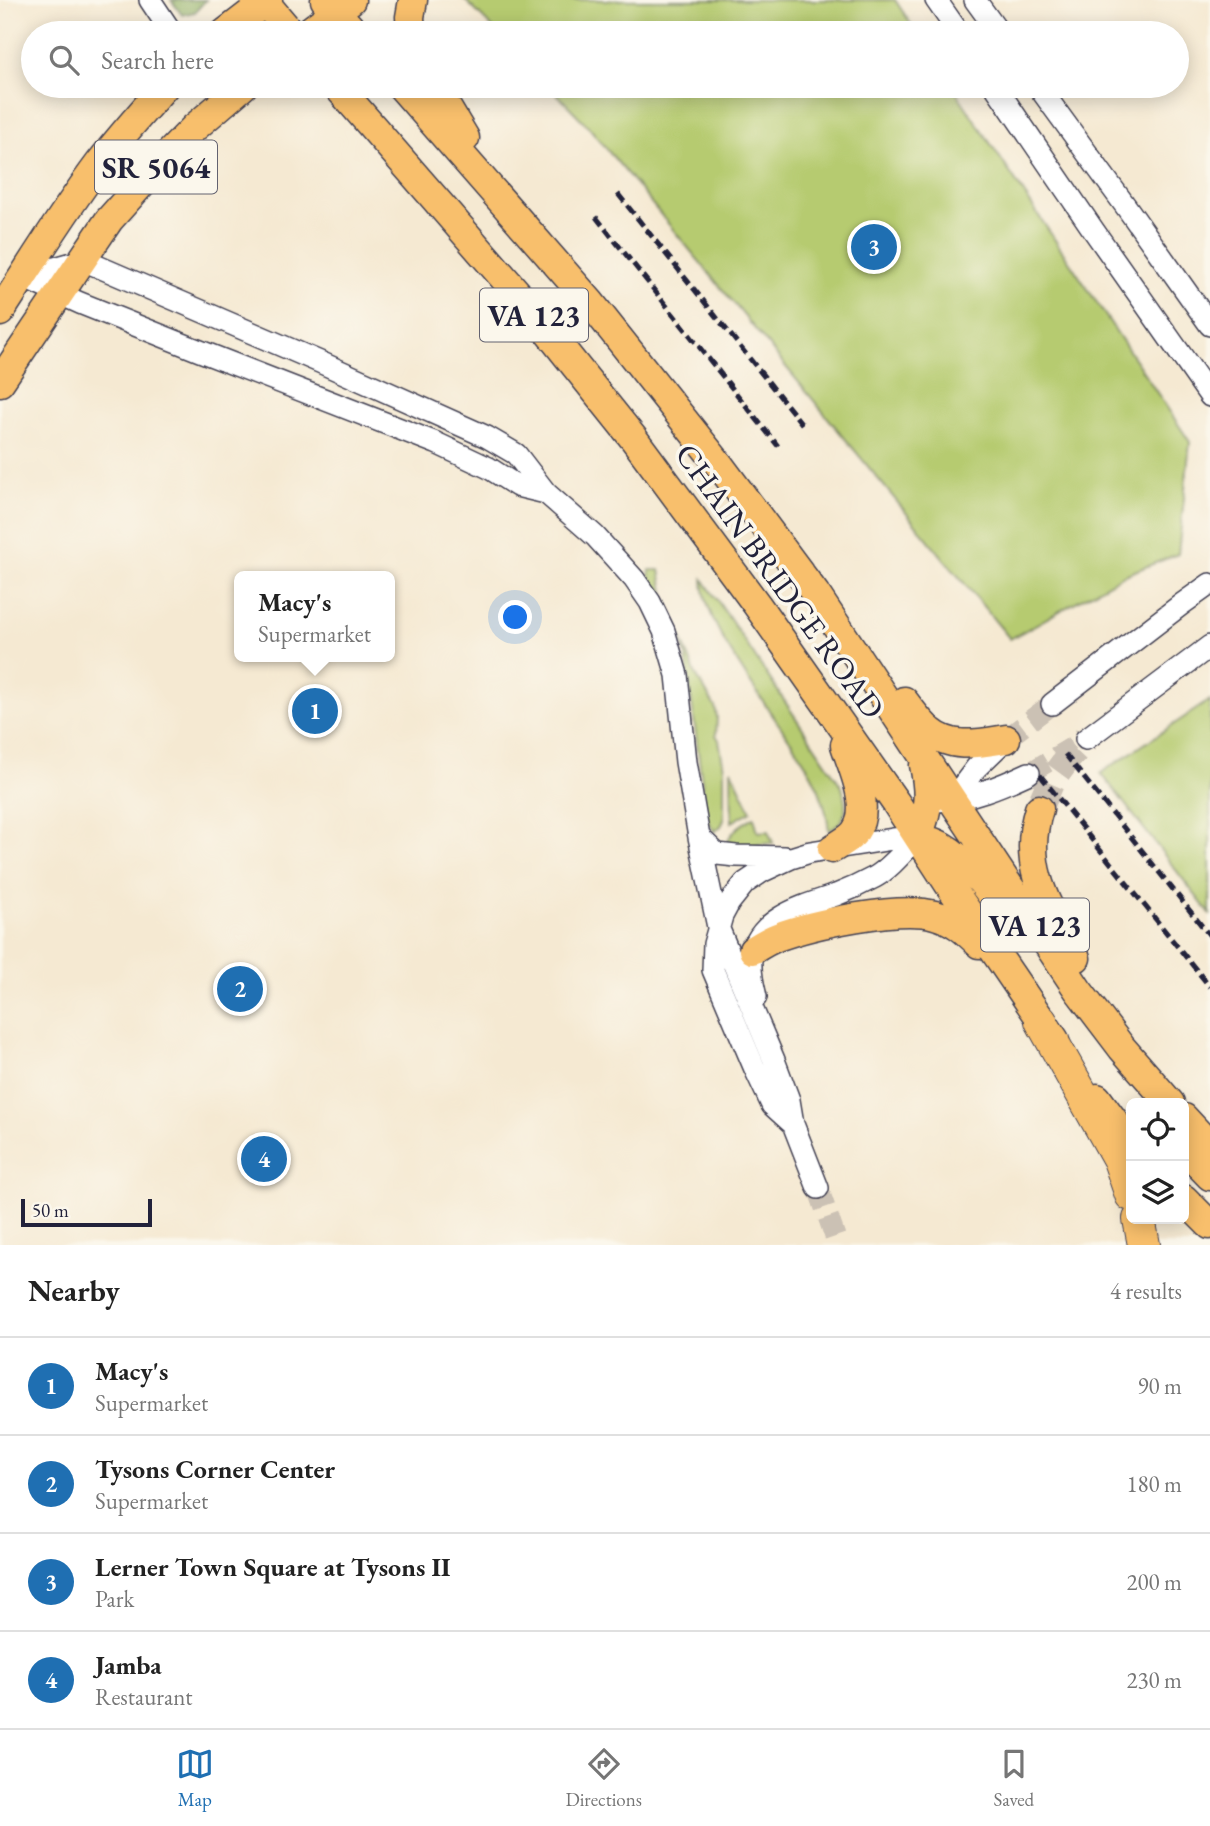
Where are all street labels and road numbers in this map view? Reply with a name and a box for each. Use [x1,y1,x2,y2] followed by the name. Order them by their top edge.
[95,140,217,194] road number: SR 5064
[480,288,588,342] road number: VA 123
[666,435,894,727] street label: CHAIN BRIDGE ROAD
[981,898,1089,951] road number: VA 123

